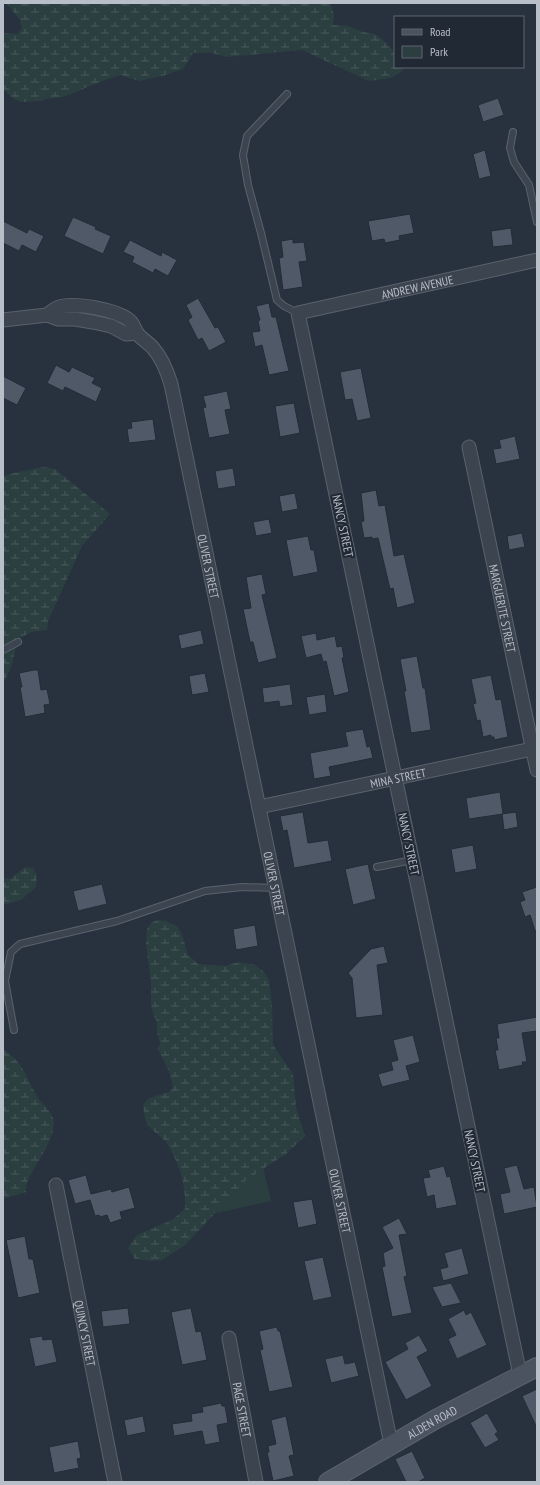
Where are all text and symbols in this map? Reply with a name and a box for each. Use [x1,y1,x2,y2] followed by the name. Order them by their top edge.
[394,16,524,68] legend
[430,24,450,39] text: Road
[430,44,448,59] text: Park
[380,271,455,302] street label: ANDREW AVENUE
[329,493,357,559] street label: NANCY STREET
[195,533,223,600] street label: OLIVER STREET
[486,563,520,655] street label: MARGUERITE STREET
[369,764,428,791] street label: MINA STREET
[395,811,423,877] street label: NANCY STREET
[261,850,289,918] street label: OLIVER STREET
[461,1128,489,1194] street label: NANCY STREET
[327,1167,355,1235] street label: OLIVER STREET
[72,1299,99,1368] street label: QUINCY STREET
[230,1381,255,1439] street label: PAGE STREET
[404,1402,459,1442] street label: ALDEN ROAD

